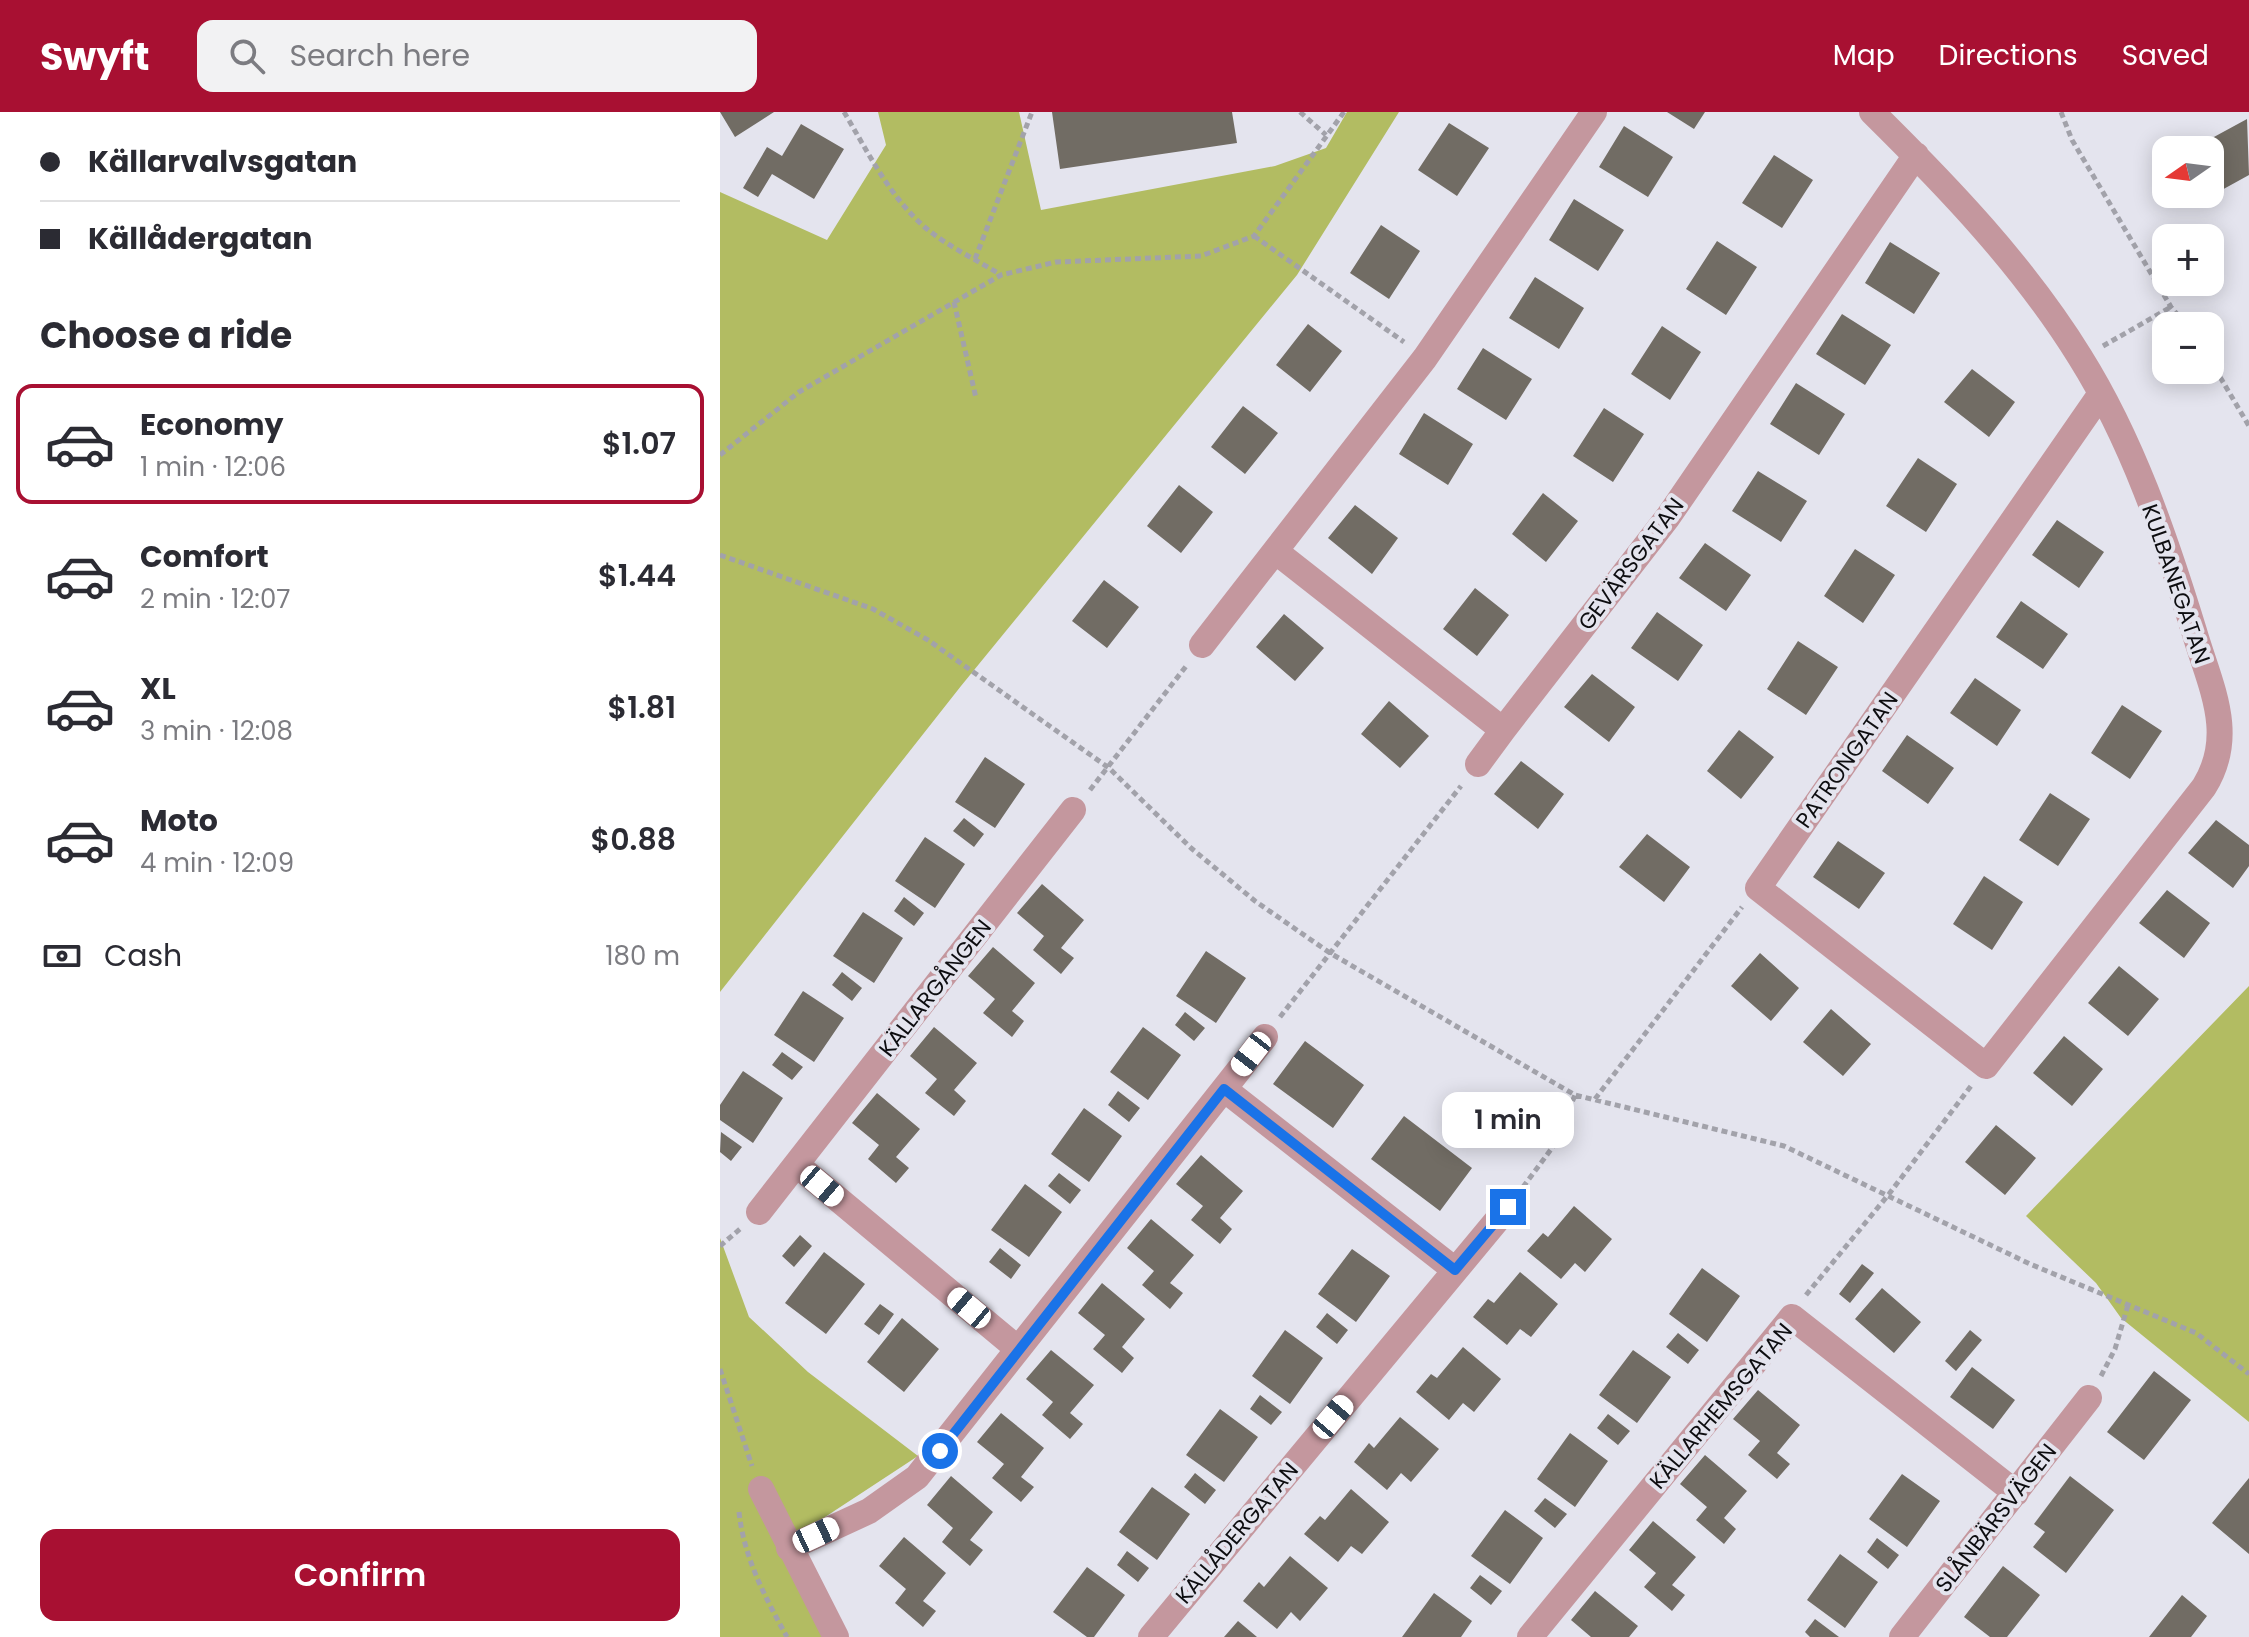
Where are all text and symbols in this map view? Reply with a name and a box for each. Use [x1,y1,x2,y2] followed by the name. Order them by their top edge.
[197,20,757,92] search box
[40,30,149,83] text: Swyft
[225,34,269,78] icon: search
[289,34,470,77] text: Search here
[1833,36,1895,75] text: Map
[1939,36,2078,75] text: Directions
[2122,36,2209,75] text: Saved
[2152,136,2224,208] north arrow
[2152,136,2224,384] map controls
[88,140,357,183] text: Källarvalvsgatan
[88,217,313,260] text: Källådergatan
[2152,224,2224,296] button: +
[40,310,292,361] text: Choose a ride
[2152,312,2224,384] button: −
[140,403,284,446] text: Economy
[44,408,116,480] icon: car
[602,422,676,465] text: $1.07
[140,449,286,485] text: 1 min · 12:06
[1571,491,1691,637] street label: GEVÄRSGATAN
[2134,500,2218,668] street label: KULBANEGATAN
[140,535,269,578] text: Comfort
[44,540,116,612] icon: car
[598,554,676,597] text: $1.44
[140,581,290,617] text: 2 min · 12:07
[140,667,176,710] text: XL
[44,672,116,744] icon: car
[608,686,676,729] text: $1.81
[1788,686,1906,834] street label: PATRONGATAN
[140,713,293,749] text: 3 min · 12:08
[140,799,218,842] text: Moto
[44,804,116,876] icon: car
[591,818,676,861] text: $0.88
[140,845,294,881] text: 4 min · 12:09
[872,913,998,1063] street label: KÄLLARGÅNGEN
[40,934,84,978] icon: cash
[104,934,182,977] text: Cash
[605,938,680,974] text: 180 m
[1227,1028,1275,1080] car
[1442,1091,1574,1147] callout: 1 min
[1474,1102,1542,1138] text: 1 min
[796,1161,848,1211] car
[1490,1189,1526,1225] route end
[943,1283,995,1333] car
[1642,1316,1800,1496] street label: KÄLLARHEMSGATAN
[1308,1391,1358,1443] car
[922,1433,958,1469] route start
[1928,1437,2064,1599] street label: SLÅNBÄRSVÄGEN
[1168,1456,1306,1610] street label: KÄLLÅDERGATAN
[789,1514,843,1556] car
[40,1529,680,1621] button: Confirm

